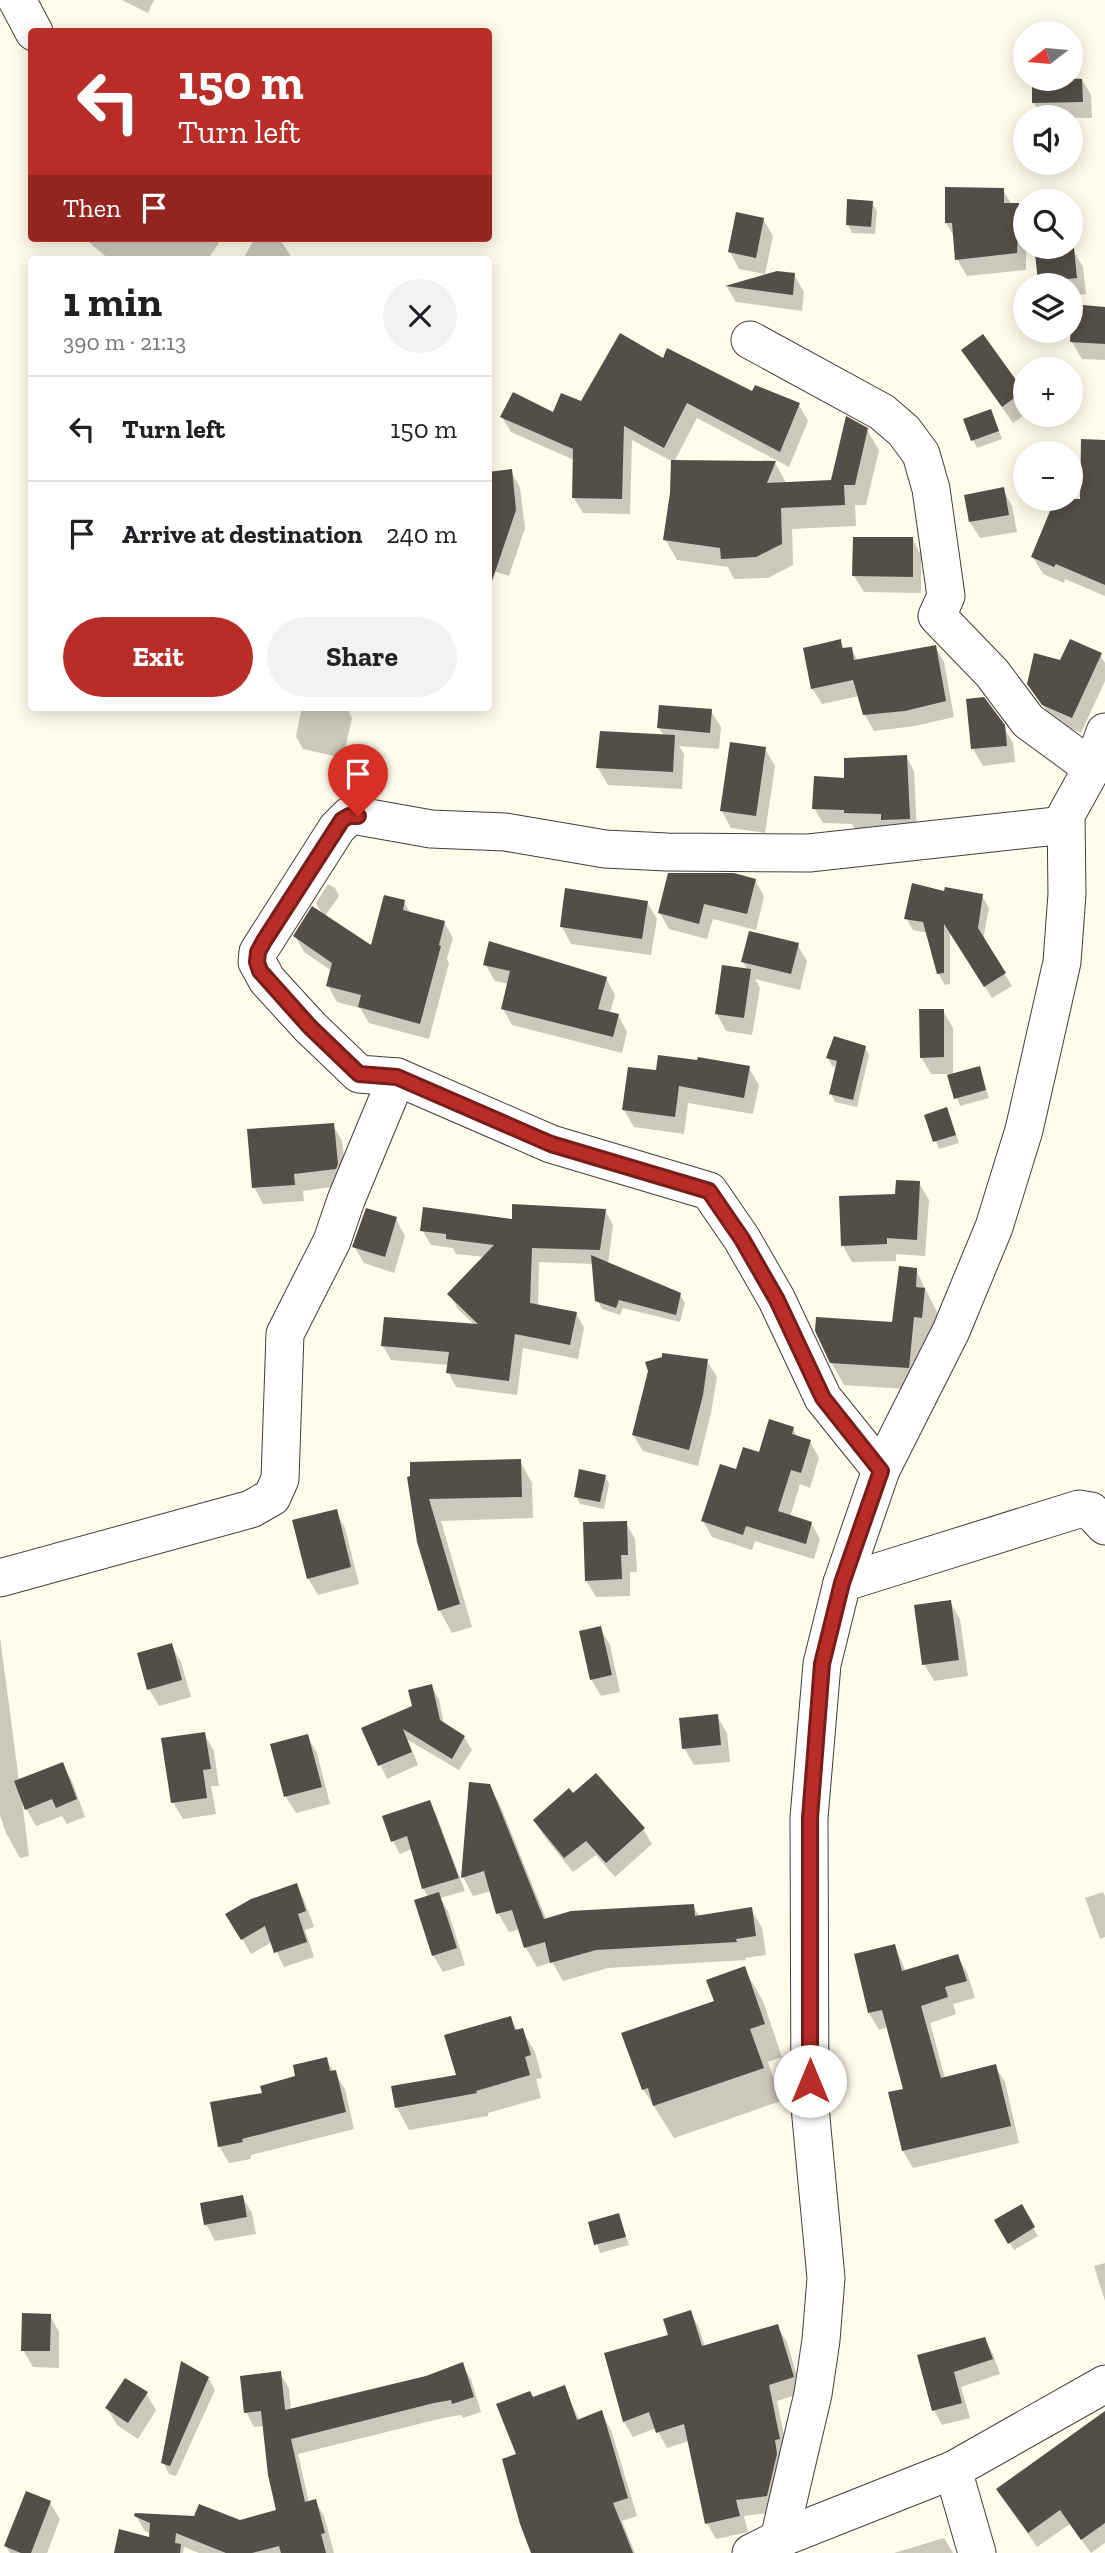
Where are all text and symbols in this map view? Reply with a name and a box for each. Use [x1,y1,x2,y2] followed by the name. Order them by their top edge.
[1013,21,1083,91] north arrow
[1013,21,1083,511] map controls
[178,53,304,112] text: 150 m
[63,56,154,147] icon: left
[1013,105,1083,175] button: sound
[178,113,300,151] text: Turn left
[135,189,173,227] icon: arrive
[1013,189,1083,259] button: search
[63,192,121,224] text: Then
[1013,273,1083,343] button: layers
[63,276,162,327] text: 1 min
[383,279,457,353] button: close
[63,328,186,356] text: 390 m · 21:13
[1013,357,1083,427] button: +
[63,410,101,448] icon: left
[122,413,225,445] text: Turn left
[390,413,457,445] text: 150 m
[1013,441,1083,511] button: −
[63,515,101,553] icon: arrive
[122,518,362,550] text: Arrive at destination
[386,518,457,550] text: 240 m
[63,617,253,697] button: Exit
[267,617,457,697] button: Share
[328,744,388,816] pin
[339,755,377,793] icon: arrive
[773,2044,847,2118] position arrow

